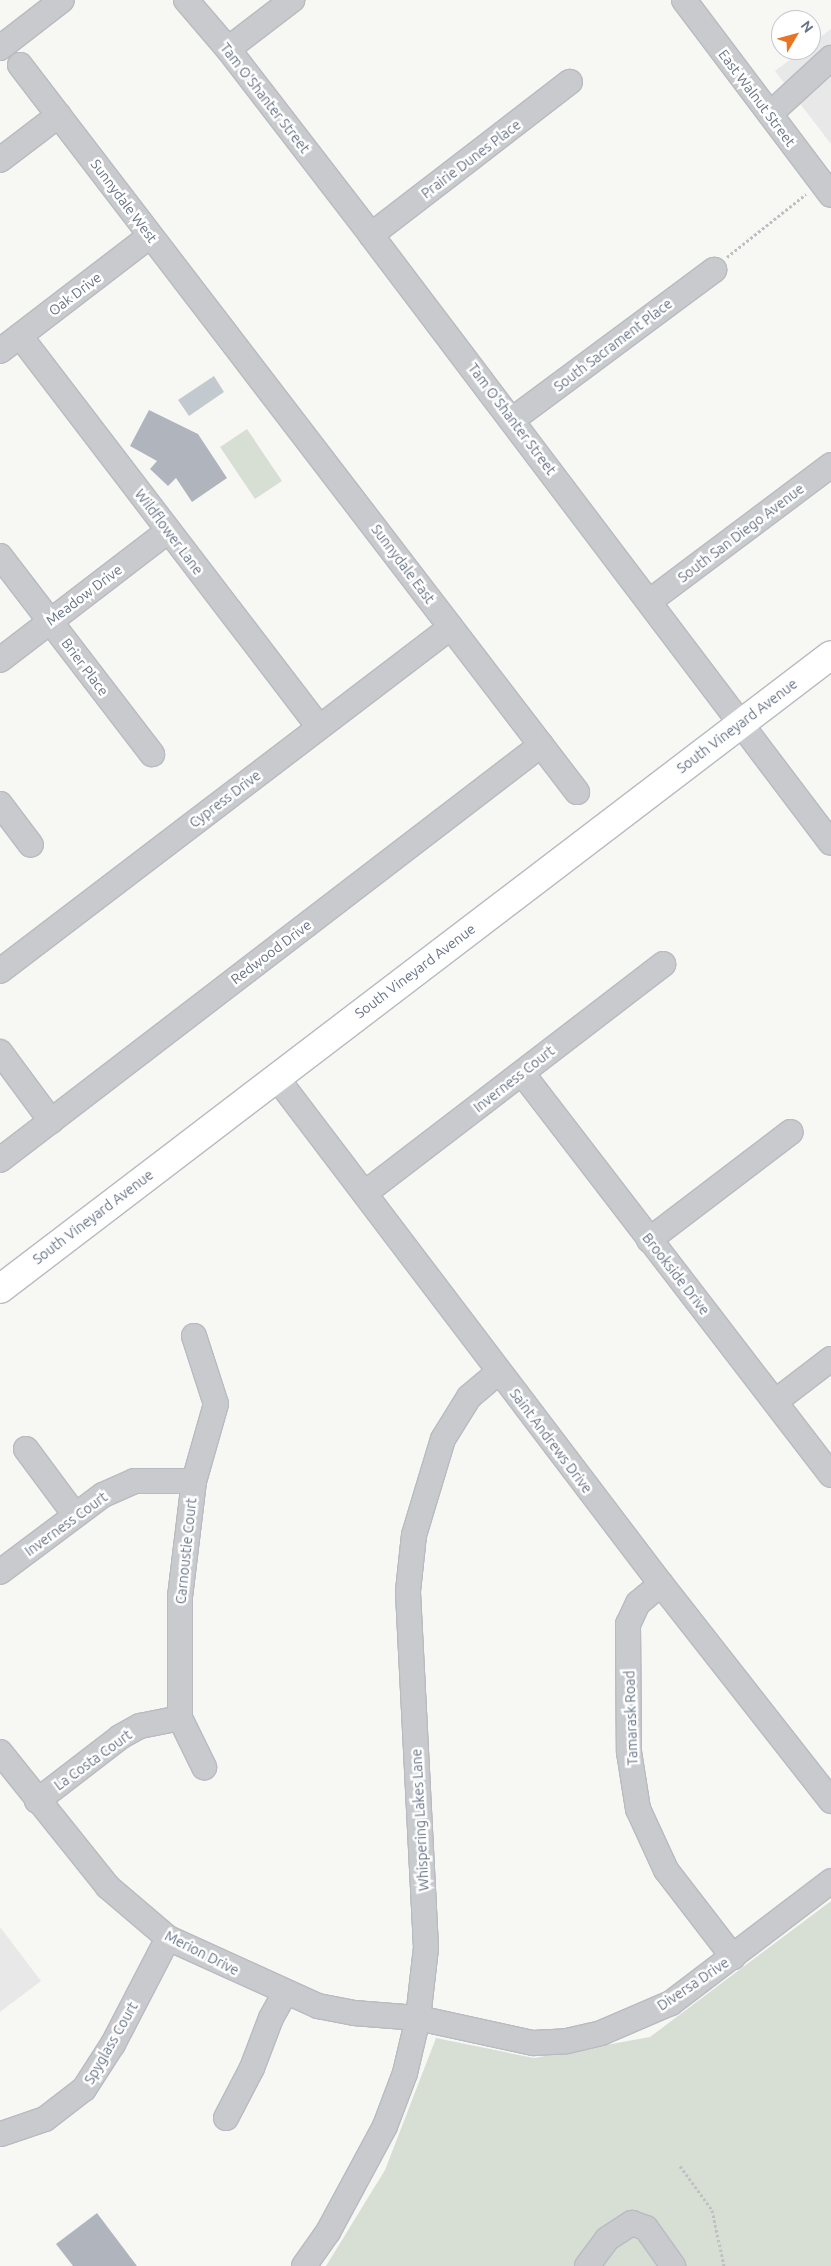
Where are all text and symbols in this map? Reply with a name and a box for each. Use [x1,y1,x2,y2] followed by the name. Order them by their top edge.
[771,10,821,60] north arrow
[798,18,817,36] text: N
[217,40,313,156] street label: Tam O'Shanter Street
[715,46,799,150] street label: East Walnut Street
[418,116,524,202] street label: Prairie Dunes Place
[87,156,161,246] street label: Sunnydale West
[45,269,105,319] street label: Oak Drive
[551,295,675,395] street label: South Sacrament Place
[465,360,559,478] street label: Tam O'Shanter Street
[675,480,807,586] street label: South San Diego Avenue
[131,486,207,578] street label: Wildflower Lane
[368,521,438,607] street label: Sunnydale East
[43,561,125,629] street label: Meadow Drive
[58,635,112,699] street label: Brier Place
[673,675,801,777] street label: South Vineyard Avenue
[186,767,264,831] street label: Cypress Drive
[227,916,315,988] street label: Redwood Drive
[351,920,479,1022] street label: South Vineyard Avenue
[470,1042,558,1116] street label: Inverness Court
[29,1166,157,1268] street label: South Vineyard Avenue
[639,1230,713,1318] street label: Brookside Drive
[506,1386,596,1496] street label: Saint Andrews Drive
[21,1488,111,1560] street label: Inverness Court
[172,1497,200,1605] street label: Carnoustie Court
[621,1670,641,1766] street label: Tamarask Road
[51,1726,135,1794] street label: La Costa Court
[408,1748,432,1892] street label: Whispering Lakes Lane
[162,1927,242,1979] street label: Merion Drive
[654,1954,732,2014] street label: Diversa Drive
[81,1999,141,2087] street label: Spyglass Court

